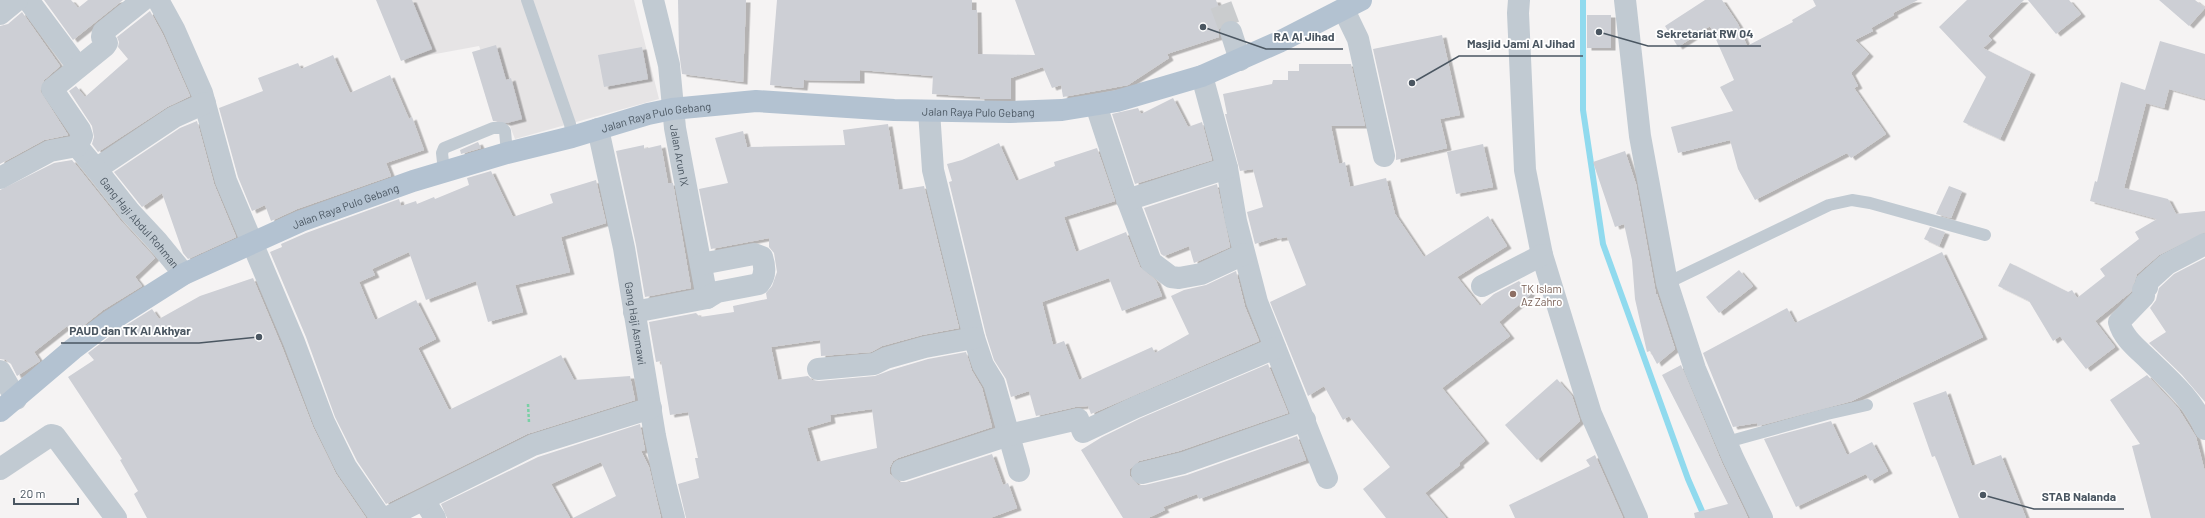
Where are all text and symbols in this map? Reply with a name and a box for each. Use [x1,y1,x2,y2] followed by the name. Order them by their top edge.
[1648,22,1761,46] callout: Sekretariat RW 04
[1266,25,1343,49] callout: RA Al Jihad
[1657,26,1753,40] text: Sekretariat RW 04
[1273,29,1335,43] text: RA Al Jihad
[1459,32,1583,56] callout: Masjid Jami Al Jihad
[1467,36,1575,50] text: Masjid Jami Al Jihad
[599,99,712,134] street label: Jalan Raya Pulo Gebang
[922,104,1035,119] street label: Jalan Raya Pulo Gebang
[668,124,692,188] street label: Jalan Arun IX
[98,174,183,270] street label: Gang Haji Abdul Rohman
[290,180,400,231] street label: Jalan Raya Pulo Gebang
[623,281,650,366] street label: Gang Haji Asmawi
[1521,282,1562,308] place label: TK Islam Az Zahro
[1508,289,1518,299] marker: TK Islam Az Zahro
[61,319,199,343] callout: PAUD dan TK Al Akhyar
[69,323,191,337] text: PAUD dan TK Al Akhyar
[14,480,78,506] scale bar
[2034,485,2124,509] callout: STAB Nalanda
[20,486,46,500] text: 20 m
[2042,489,2116,503] text: STAB Nalanda

